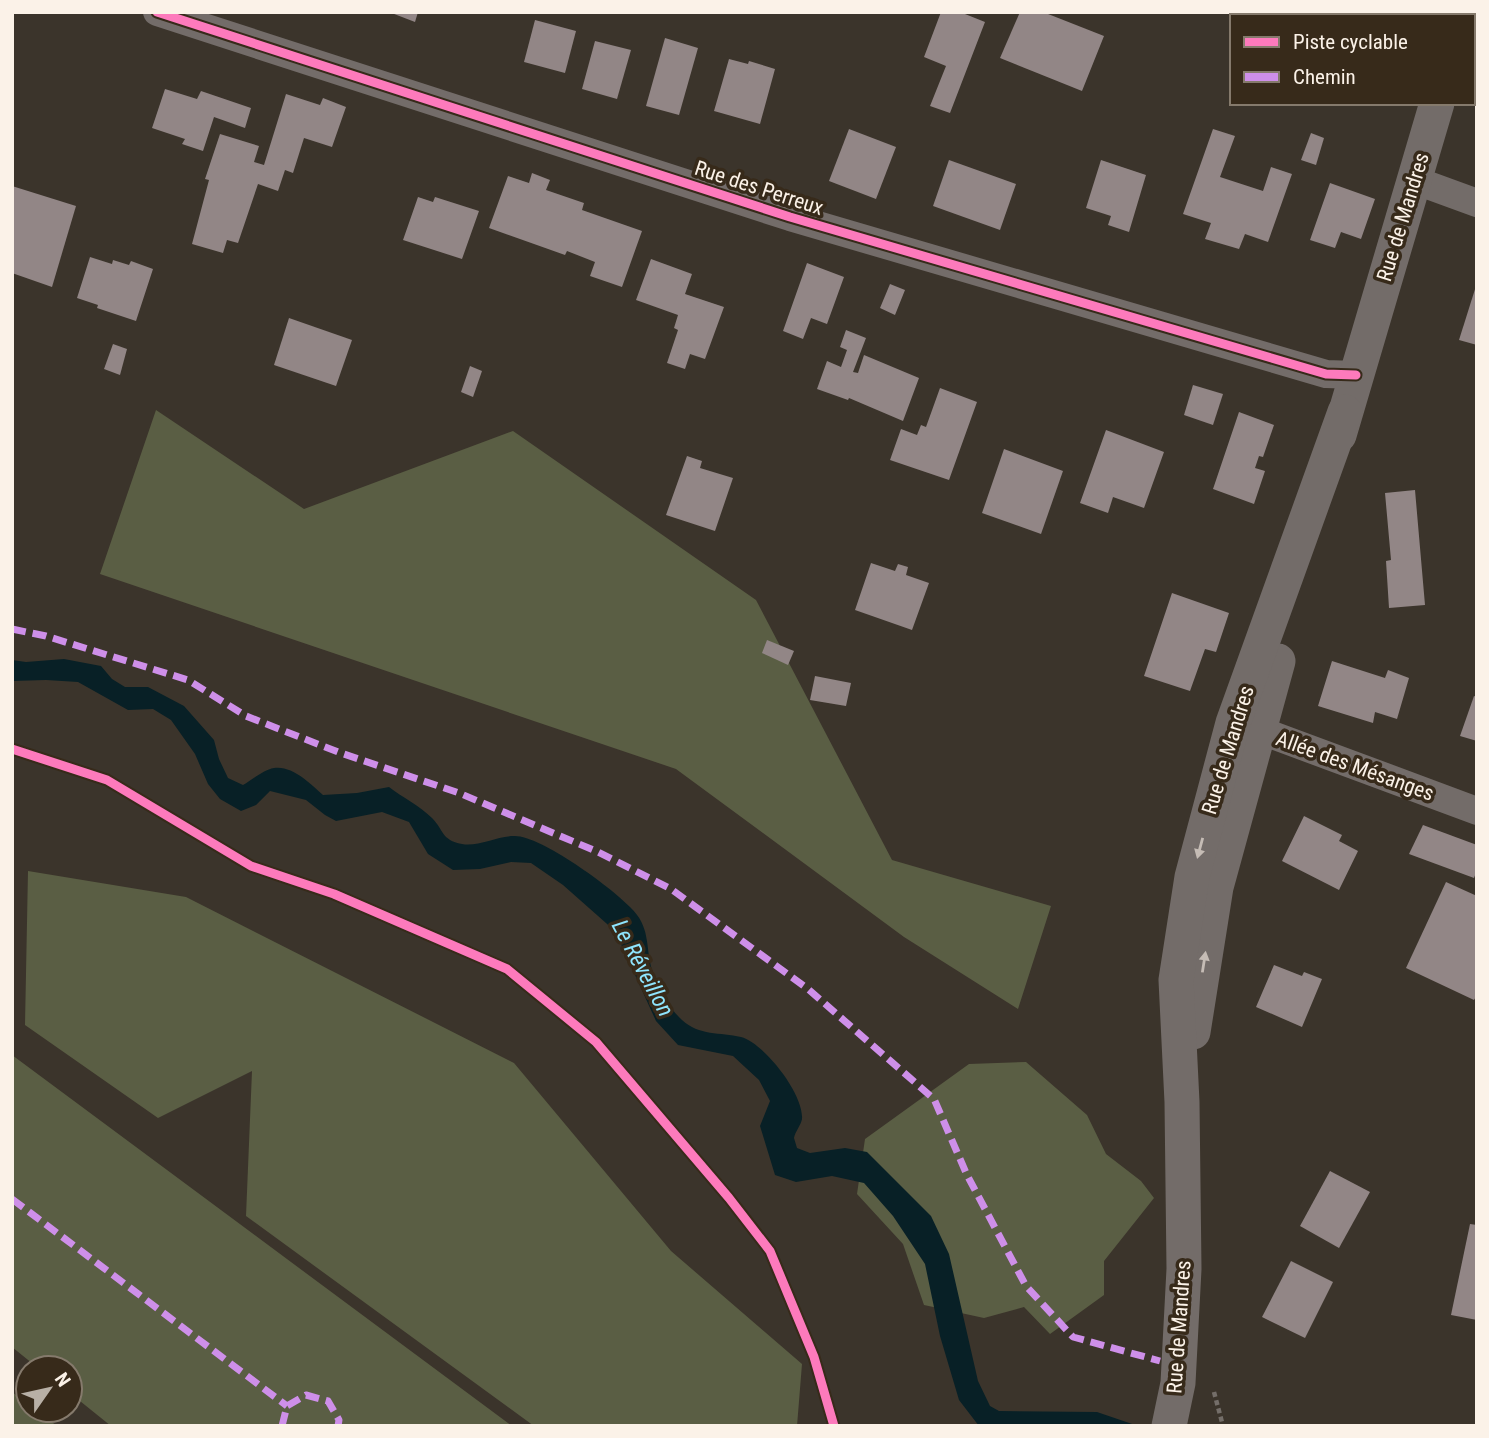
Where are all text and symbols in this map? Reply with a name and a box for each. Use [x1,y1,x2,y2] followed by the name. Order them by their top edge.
[1230,14,1475,105] legend
[1293,30,1408,54] text: Piste cyclable
[1293,65,1356,89] text: Chemin
[1372,150,1434,284] street label: Rue de Mandres
[692,156,826,220] street label: Rue des Perreux
[1197,683,1259,817] street label: Rue de Mandres
[1273,726,1437,806] street label: Allée des Mésanges
[1194,838,1204,859] one-way arrow
[606,915,679,1021] water label: Le Réveillon
[1199,950,1210,972] one-way arrow
[1162,1260,1196,1394] street label: Rue de Mandres
[14,1354,84,1424] north arrow
[50,1369,75,1391] text: N

